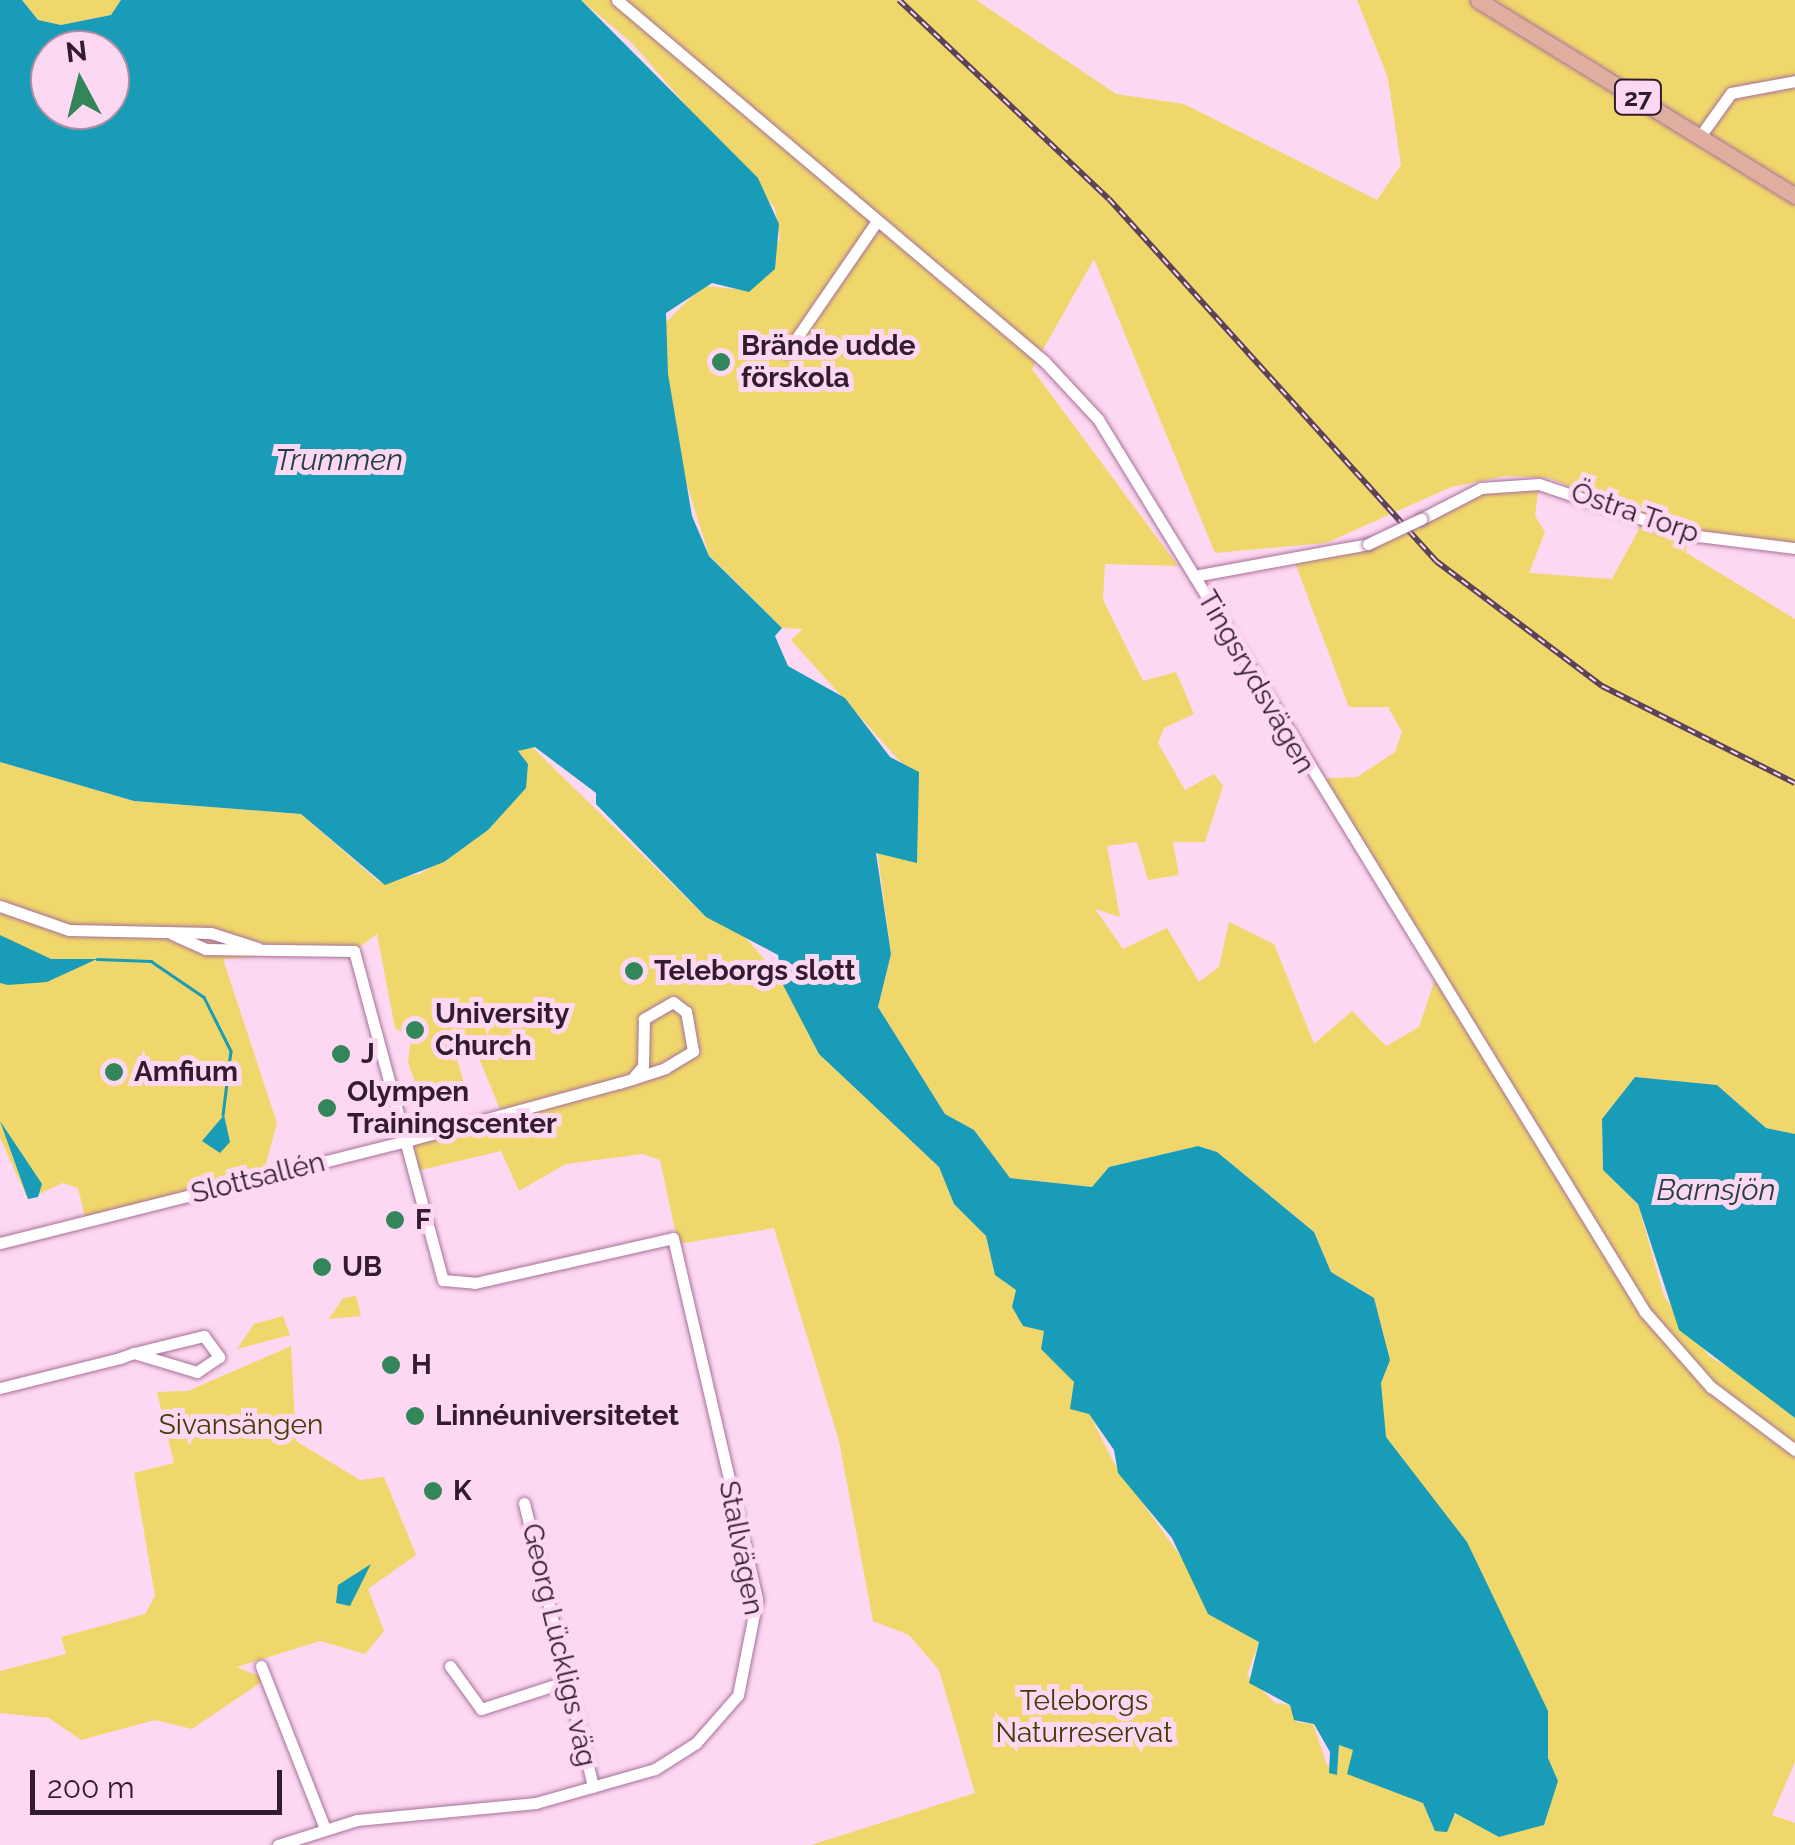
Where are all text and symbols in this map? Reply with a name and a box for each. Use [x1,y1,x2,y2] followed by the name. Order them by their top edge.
[30,30,130,130] north arrow
[64,34,89,69] text: N
[1613,77,1663,117] road number: 27
[741,329,916,395] place label: Brände udde förskola
[710,351,732,373] marker: Brände udde förskola
[275,442,403,478] water label: Trummen
[1566,475,1704,551] street label: Östra Torp
[1190,585,1322,779] street label: Tingsrydsvägen
[654,954,856,988] place label: Teleborgs slott
[623,960,645,982] marker: Teleborgs slott
[435,997,569,1063] place label: University Church
[404,1019,426,1041] marker: University Church
[361,1037,375,1071] place label: J
[330,1043,352,1065] marker: J
[134,1055,238,1089] place label: Amfium
[103,1061,125,1083] marker: Amfium
[347,1075,557,1141] place label: Olympen Trainingscenter
[316,1097,338,1119] marker: Olympen Trainingscenter
[188,1145,328,1211] street label: Slottsallén
[1657,1172,1775,1208] water label: Barnsjön
[415,1203,431,1237] place label: F
[384,1209,406,1231] marker: F
[342,1250,382,1284] place label: UB
[311,1256,333,1278] marker: UB
[411,1348,432,1382] place label: H
[380,1354,402,1376] marker: H
[435,1399,679,1433] place label: Linnéuniversitetet
[404,1405,426,1427] marker: Linnéuniversitetet
[159,1408,323,1442] park label: Sivansängen
[453,1474,472,1508] place label: K
[712,1478,770,1618] street label: Stallvägen
[422,1480,444,1502] marker: K
[515,1520,603,1770] street label: Georg Lückligs väg
[995,1684,1173,1750] park label: Teleborgs Naturreservat
[35,1750,288,1812] scale bar
[47,1770,135,1805] text: 200 m

